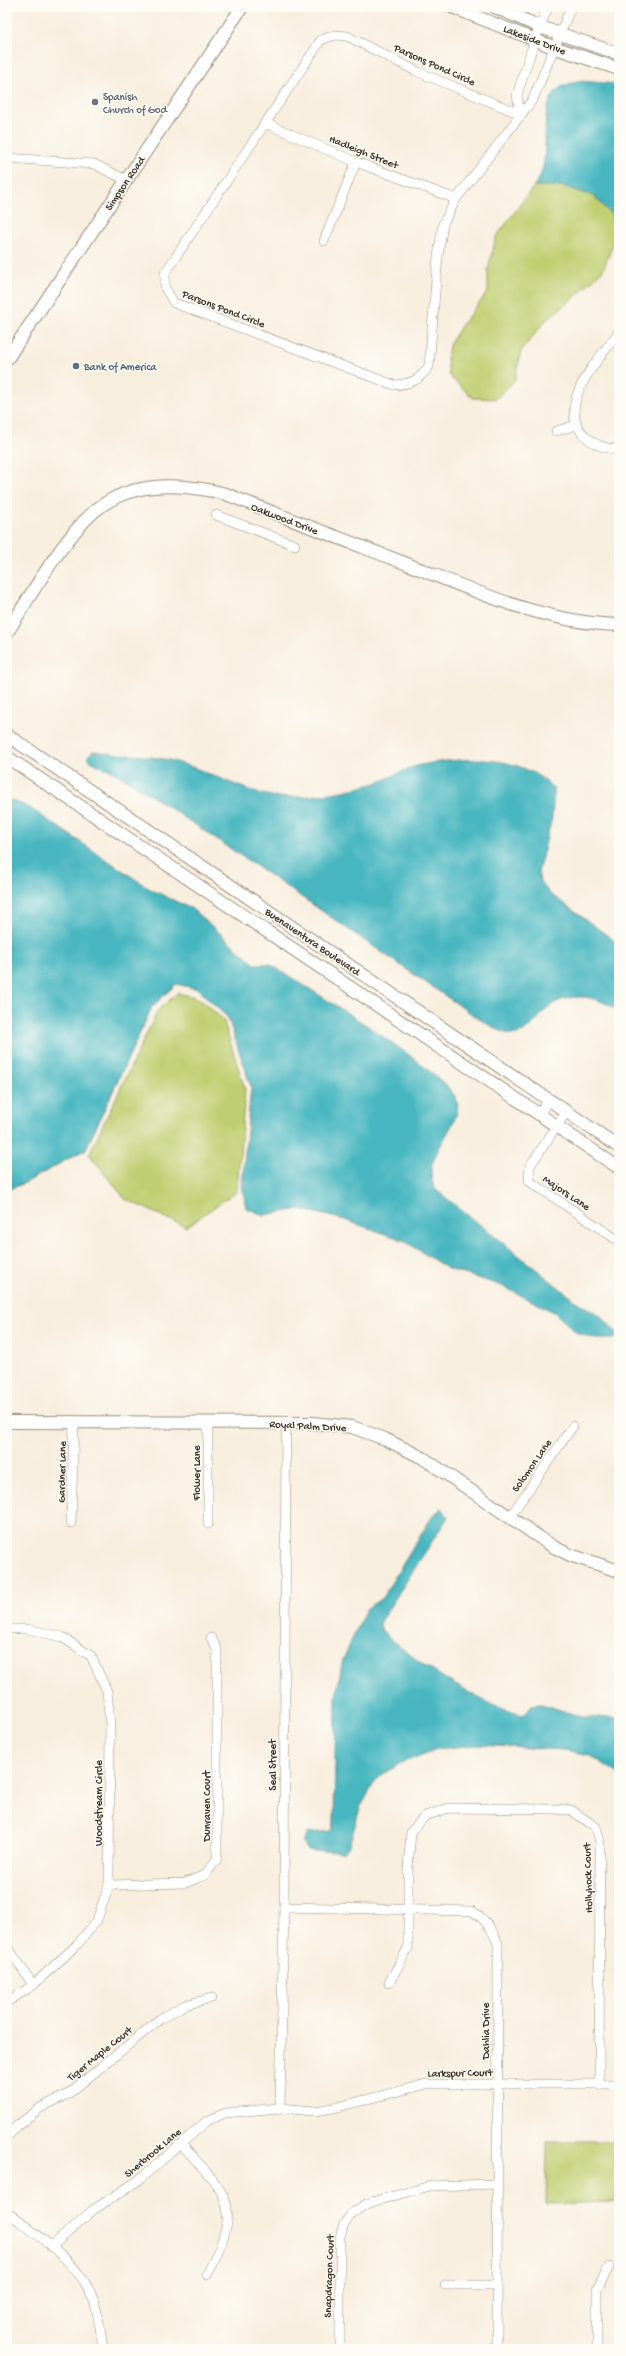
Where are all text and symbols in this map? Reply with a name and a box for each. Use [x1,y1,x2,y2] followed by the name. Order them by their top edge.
[501,23,567,58] street label: Lakeside Drive
[391,42,477,89] street label: Parsons Pond Circle
[103,92,169,117] place label: Spanish Church of God
[90,97,100,107] marker: Spanish Church of God
[327,134,401,173] street label: Hadleigh Street
[103,154,149,213] street label: Simpson Road
[179,288,267,331] street label: Parsons Pond Circle
[71,361,81,371] marker: Bank of America
[83,361,157,374] place label: Bank of America
[249,502,320,538] street label: Oakwood Drive
[261,906,363,980] street label: Buenaventura Boulevard
[540,1174,592,1214] street label: Majors Lane
[269,1419,347,1435] street label: Royal Palm Drive
[510,1437,555,1495] street label: Solomon Lane
[56,1441,70,1503] street label: Gardner Lane
[192,1445,204,1502] street label: Flower Lane
[268,1738,280,1791] street label: Seal Street
[94,1760,106,1846] street label: Woodstream Circle
[202,1769,214,1843] street label: Dunraven Court
[582,1841,596,1913] street label: Hollyhock Court
[481,2002,493,2060] street label: Dahlia Drive
[65,2024,136,2085] street label: Tiger Maple Court
[427,2067,494,2081] street label: Larkspur Court
[123,2126,184,2181] street label: Sherbrook Lane
[323,2233,338,2318] street label: Snapdragon Court

